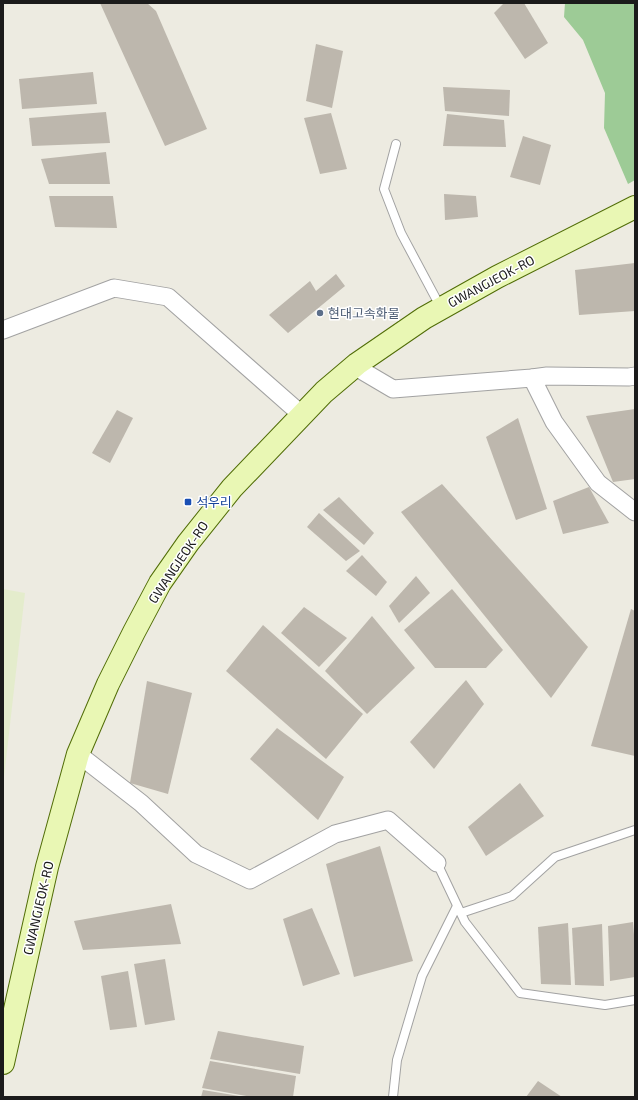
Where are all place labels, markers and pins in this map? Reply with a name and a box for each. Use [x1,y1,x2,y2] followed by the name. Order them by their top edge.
[328,305,400,321] place label: 현대고속화물
[315,308,325,318] marker: 현대고속화물
[196,494,232,510] place label: 석우리
[183,497,193,507] marker: 석우리

